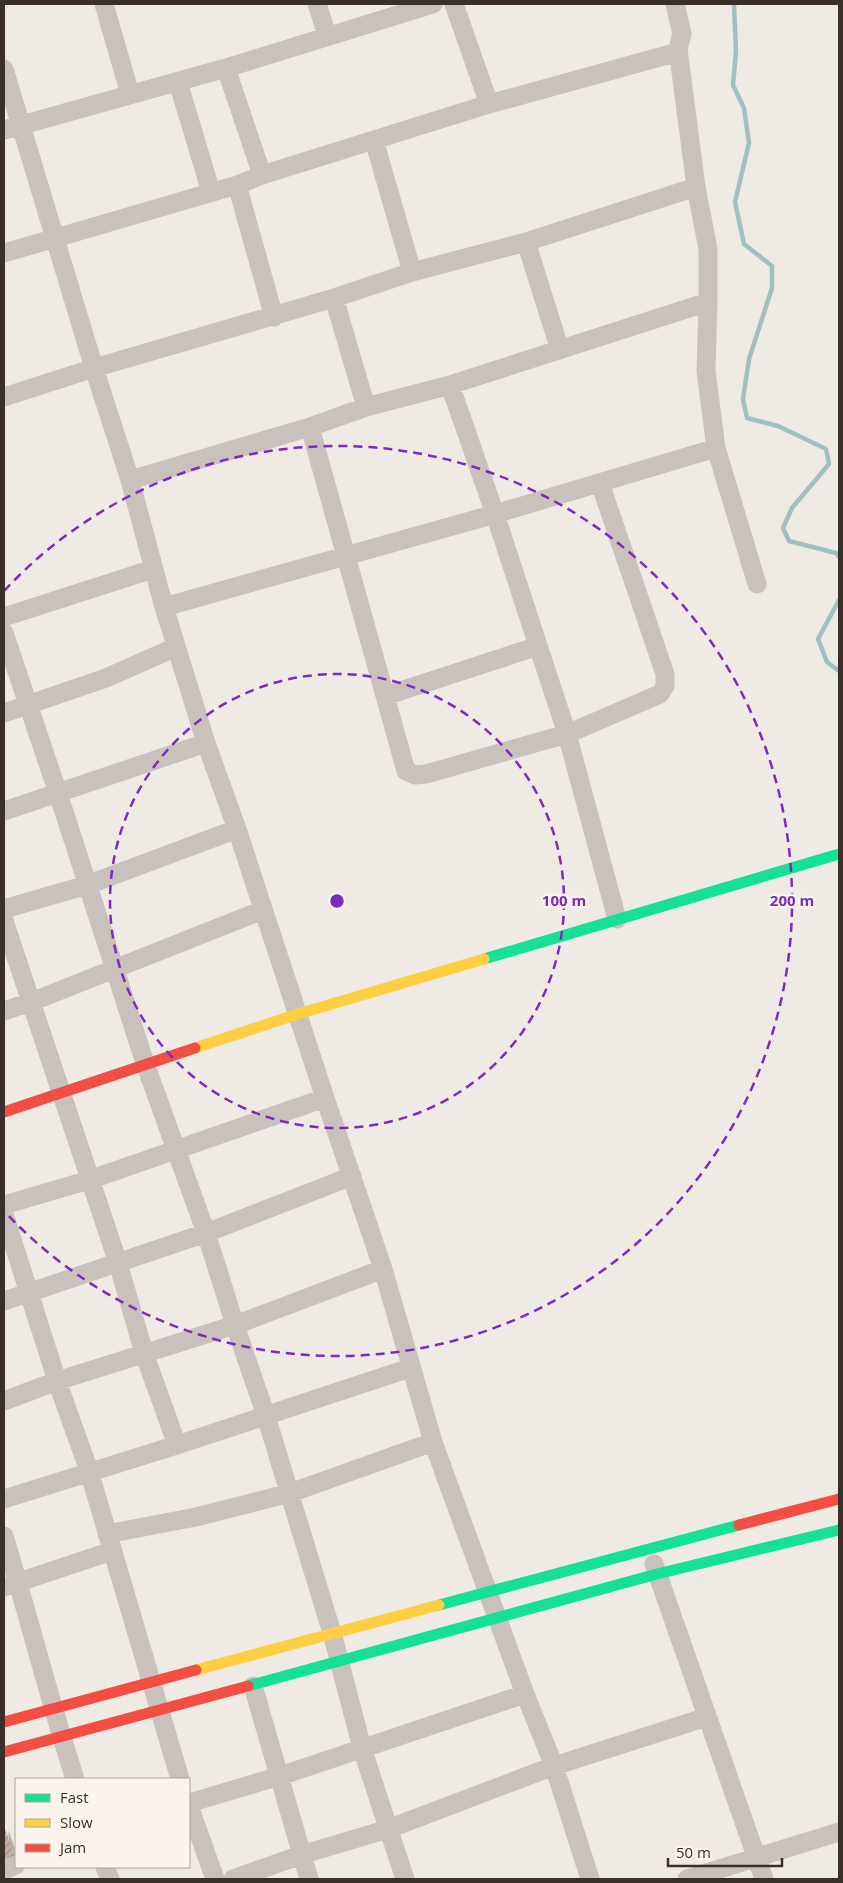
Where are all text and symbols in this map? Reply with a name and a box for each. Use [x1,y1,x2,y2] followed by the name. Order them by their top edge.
[542,890,586,910] text: 100 m
[770,890,814,910] text: 200 m
[328,892,346,910] centre of rings
[15,1778,190,1868] legend
[60,1787,89,1807] text: Fast
[60,1812,93,1832] text: Slow
[668,1836,782,1868] scale bar
[58,1837,86,1857] text: Jam
[676,1842,711,1862] text: 50 m

